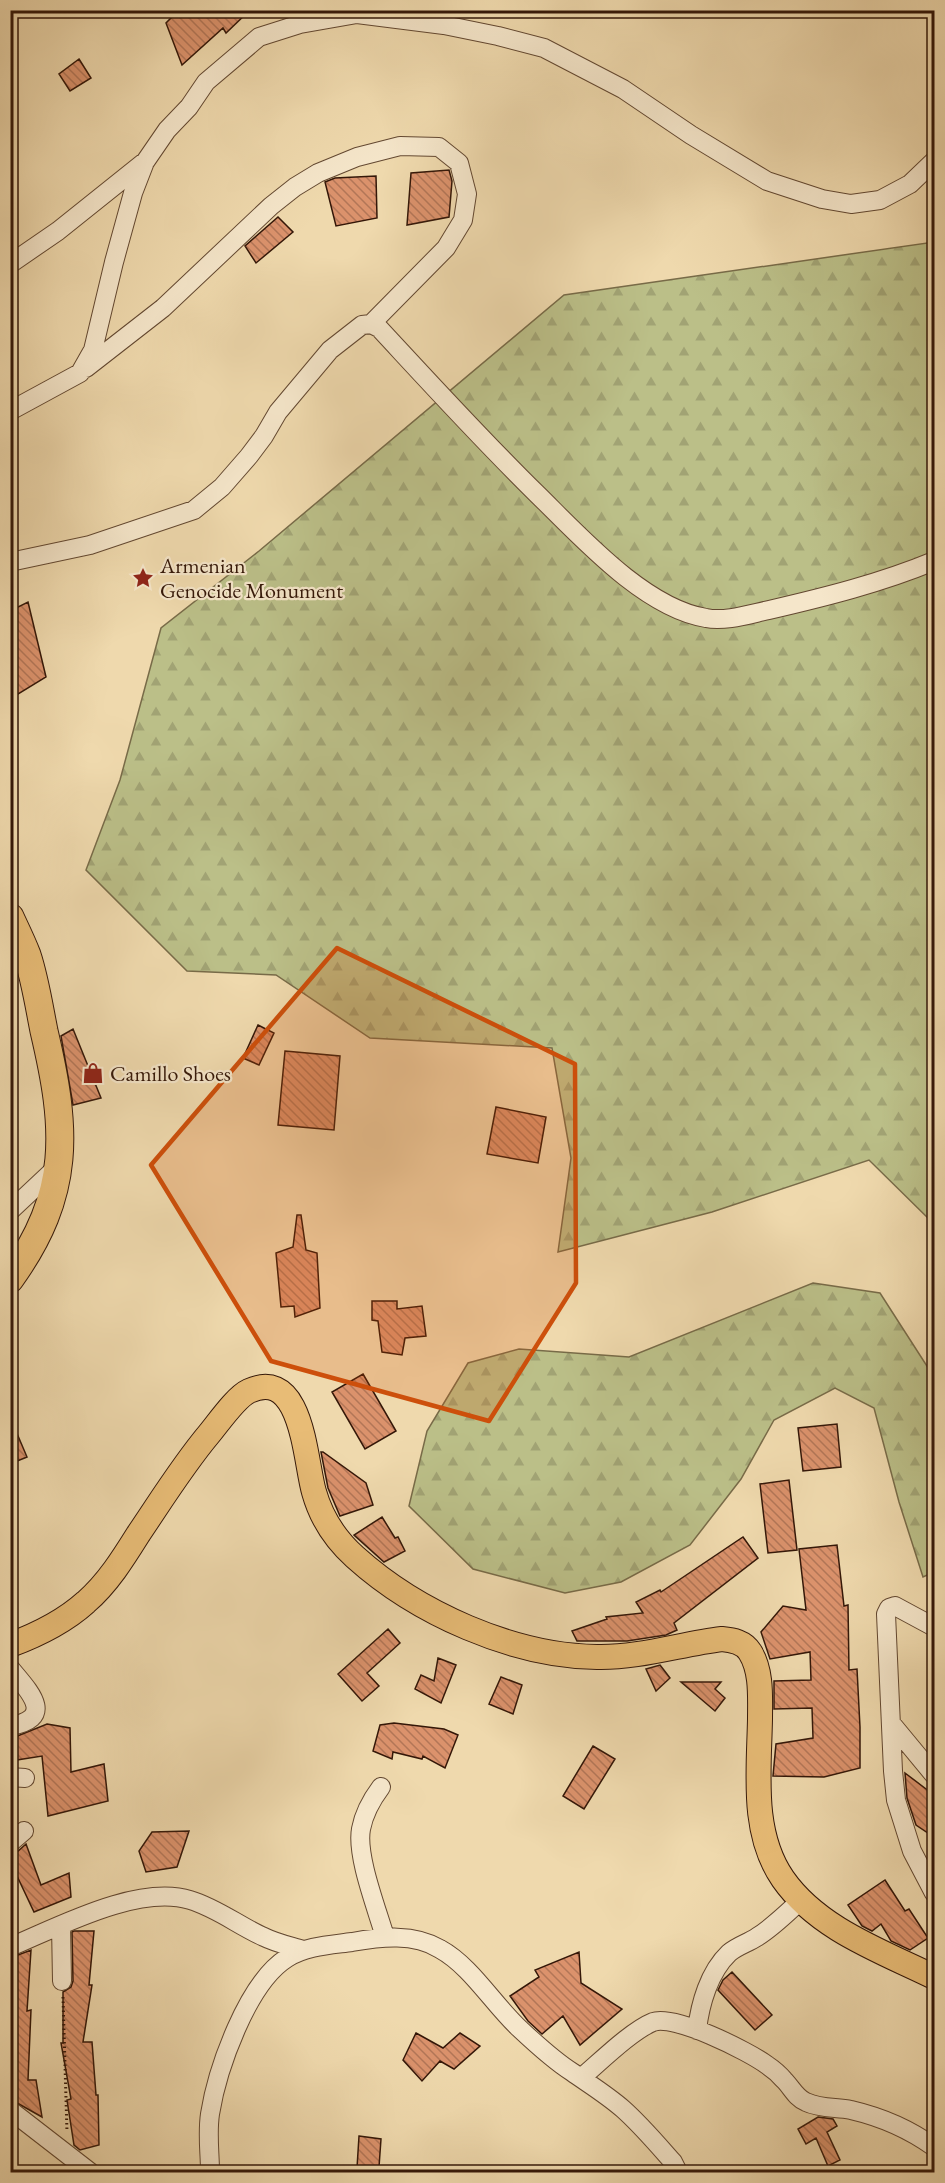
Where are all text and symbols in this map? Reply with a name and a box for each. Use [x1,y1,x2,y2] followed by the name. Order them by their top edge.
[159,551,343,605] place label: Armenian Genocide Monument
[131,566,155,590] place icon: Armenian Genocide Monument
[110,1059,231,1088] place label: Camillo Shoes
[81,1061,105,1085] shop icon: Camillo Shoes

